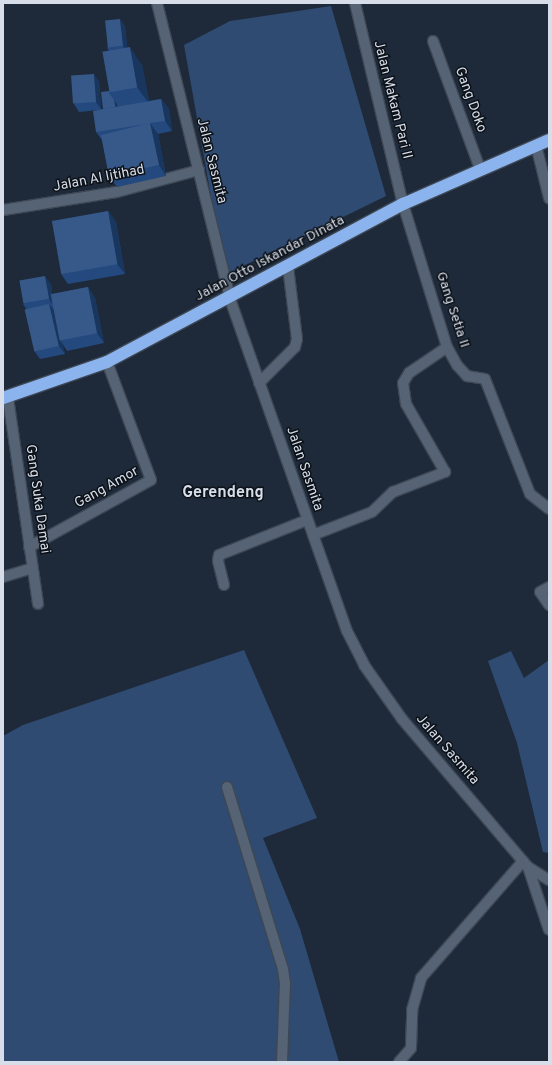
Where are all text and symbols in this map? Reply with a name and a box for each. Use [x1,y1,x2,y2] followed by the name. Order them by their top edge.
[369,39,415,161] street label: Jalan Makam Pari II
[450,65,490,135] street label: Gang Doko
[192,116,230,206] street label: Jalan Sasmita
[52,162,146,196] street label: Jalan Al Ijtihad
[192,212,348,306] street label: Jalan Otto Iskandar Dinata
[432,270,472,350] street label: Gang Setia II
[282,425,326,513] street label: Jalan Sasmita
[21,443,53,555] street label: Gang Suka Damai
[72,463,142,513] street label: Gang Amor
[182,483,264,503] district label: Gerendeng
[412,711,482,789] street label: Jalan Sasmita

